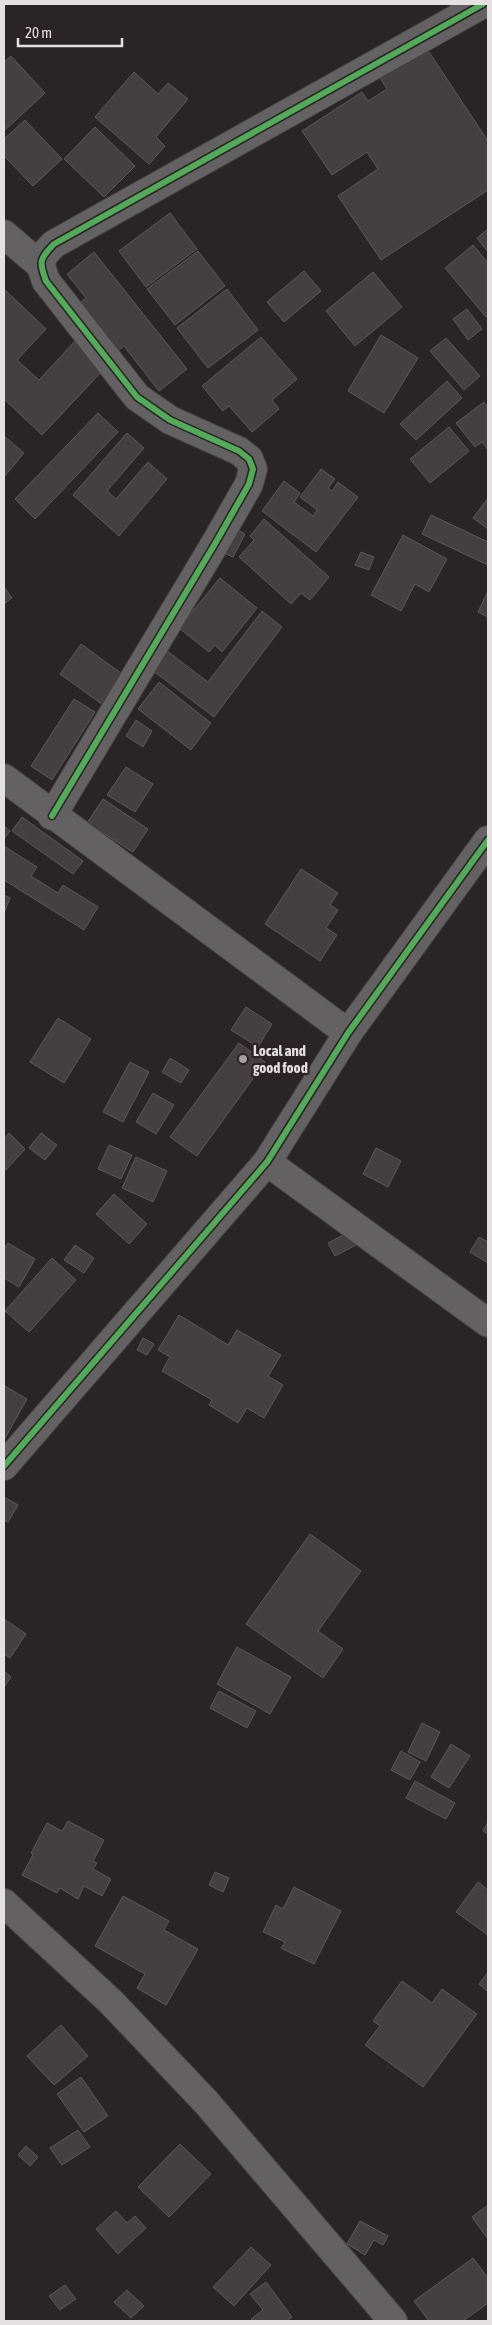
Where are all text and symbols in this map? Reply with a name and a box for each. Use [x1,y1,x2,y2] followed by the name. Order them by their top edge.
[18,15,121,47] scale bar
[25,24,52,41] text: 20 m
[253,1042,308,1076] place label: Local and good food
[237,1053,249,1065] marker: Local and good food

